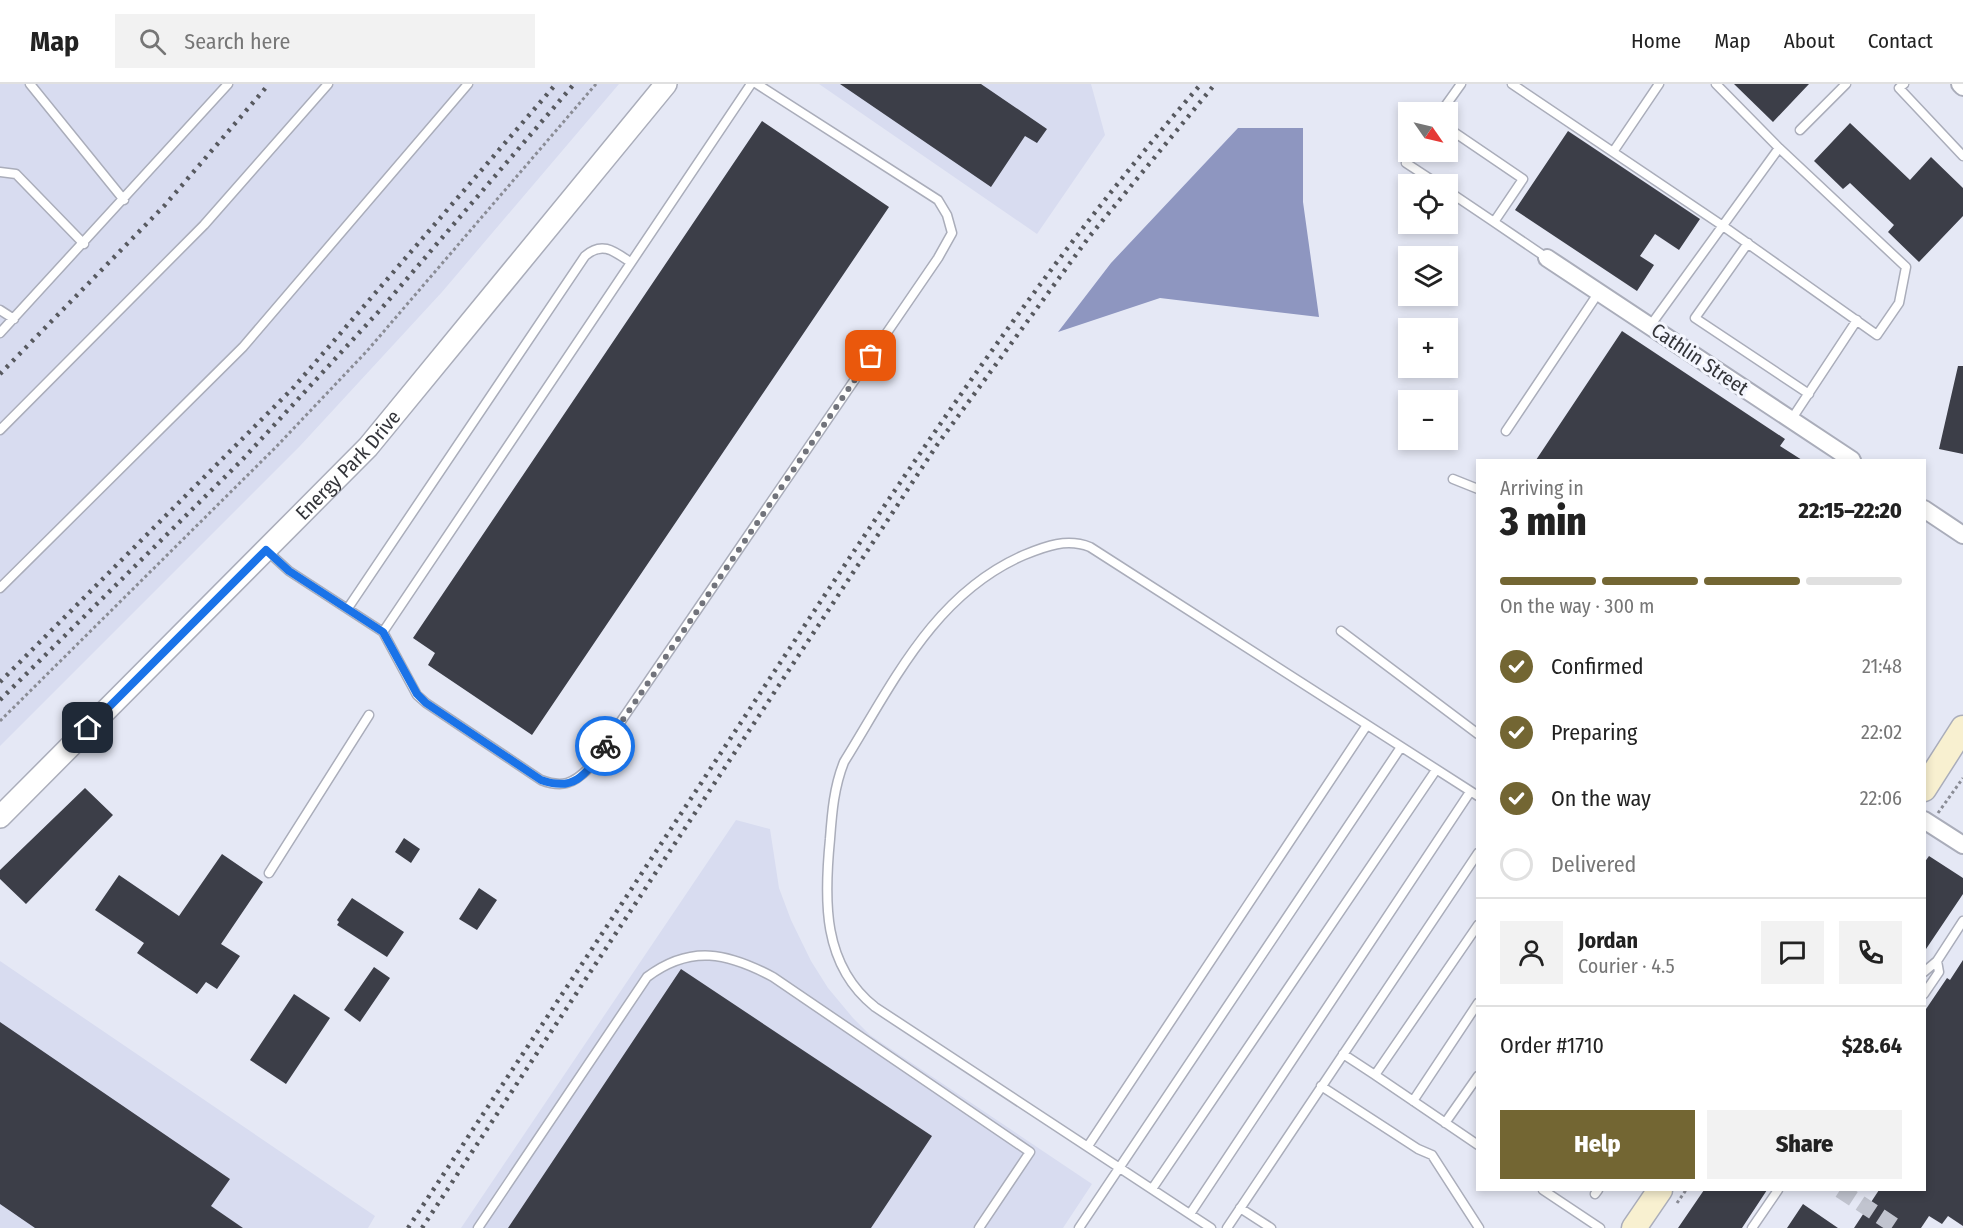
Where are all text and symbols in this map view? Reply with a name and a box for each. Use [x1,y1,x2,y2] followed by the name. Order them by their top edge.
[115,14,535,68] search box
[30,25,79,58] text: Map
[136,25,169,58] icon: search
[184,28,290,55] text: Search here
[1631,28,1681,54] text: Home
[1714,28,1751,54] text: Map
[1784,28,1835,54] text: About
[1868,28,1933,54] text: Contact
[1398,102,1458,162] north arrow
[1398,102,1458,450] map controls
[1398,174,1458,234] button: locate
[1398,246,1458,306] button: layers
[1398,318,1458,378] button: +
[1647,318,1753,400] street label: Cathlin Street
[845,330,896,381] pin
[854,339,887,372] icon: bag
[1398,390,1458,450] button: −
[290,405,405,525] street label: Energy Park Drive
[1500,476,1584,500] text: Arriving in
[1799,497,1902,524] text: 22:15–22:20
[1500,499,1587,545] text: 3 min
[1500,594,1654,618] text: On the way · 300 m
[1500,650,1533,683] icon: check
[1551,653,1644,680] text: Confirmed
[1862,654,1902,678] text: 21:48
[62,702,113,753] pin
[71,711,104,744] icon: home
[575,716,635,776] courier
[1500,716,1533,749] icon: check
[1551,719,1637,746] text: Preparing
[1861,720,1902,744] text: 22:02
[589,730,622,763] icon: bike
[1500,782,1533,815] icon: check
[1551,785,1651,812] text: On the way
[1860,786,1902,810] text: 22:06
[1551,851,1636,878] text: Delivered
[1500,921,1563,984] button: person
[1761,921,1824,984] button: chat
[1839,921,1902,984] button: phone
[1578,927,1638,954] text: Jordan
[1578,954,1675,978] text: Courier · 4.5
[1500,1032,1604,1059] text: Order #1710
[1842,1032,1902,1059] text: $28.64
[1500,1110,1695,1179] button: Help
[1707,1110,1902,1179] button: Share

